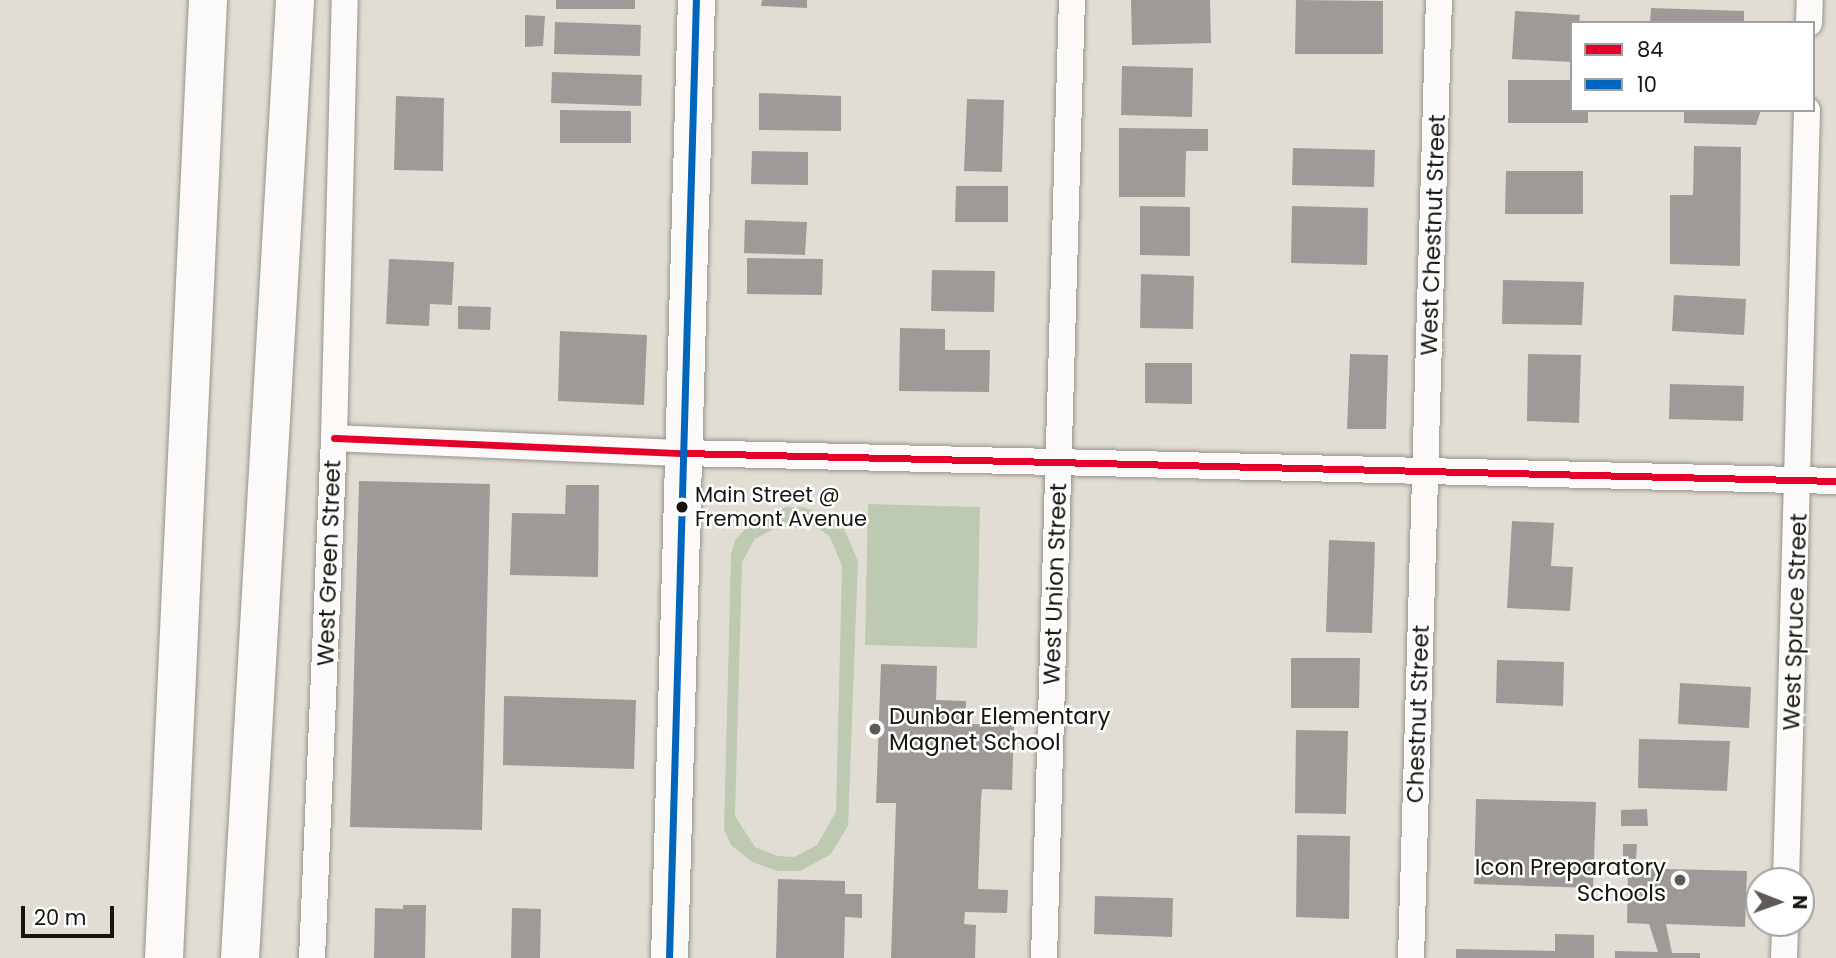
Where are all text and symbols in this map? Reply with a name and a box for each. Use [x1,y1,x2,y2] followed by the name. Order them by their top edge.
[1570,21,1815,112] legend
[1637,35,1663,64] text: 84
[1637,70,1657,99] text: 10
[1415,114,1451,356] street label: West Chestnut Street
[312,459,346,667] street label: West Green Street
[695,482,867,532] place label: Main Street @ Fremont Avenue
[1038,483,1072,685] street label: West Union Street
[675,500,689,514] marker: Main Street @ Fremont Avenue
[1777,513,1813,731] street label: West Spruce Street
[1401,624,1435,804] street label: Chestnut Street
[889,702,1110,756] place label: Dunbar Elementary Magnet School
[867,721,883,737] marker: Dunbar Elementary Magnet School
[1475,853,1666,907] place label: Icon Preparatory Schools
[1745,867,1815,937] north arrow
[1672,872,1688,888] marker: Icon Preparatory Schools
[24,892,117,936] scale bar
[1786,895,1813,910] text: N
[34,903,87,932] text: 20 m

